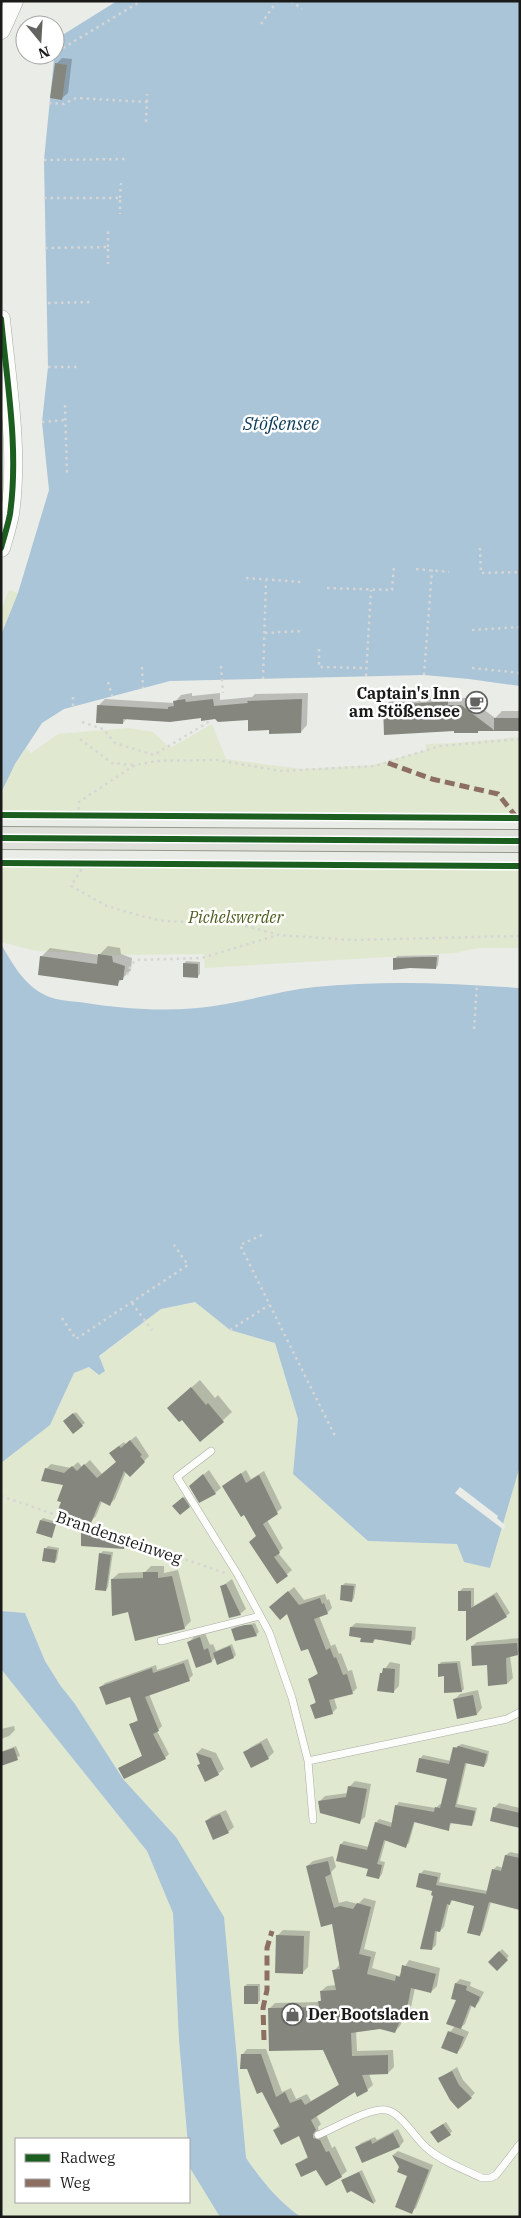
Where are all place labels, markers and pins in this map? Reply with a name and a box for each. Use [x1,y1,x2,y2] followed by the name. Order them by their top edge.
[349,683,460,721] place label: Captain's Inn am Stößensee
[464,690,488,714] cafe icon: Captain's Inn am Stößensee
[280,2002,304,2026] shop icon: Der Bootsladen
[308,2004,429,2024] place label: Der Bootsladen

